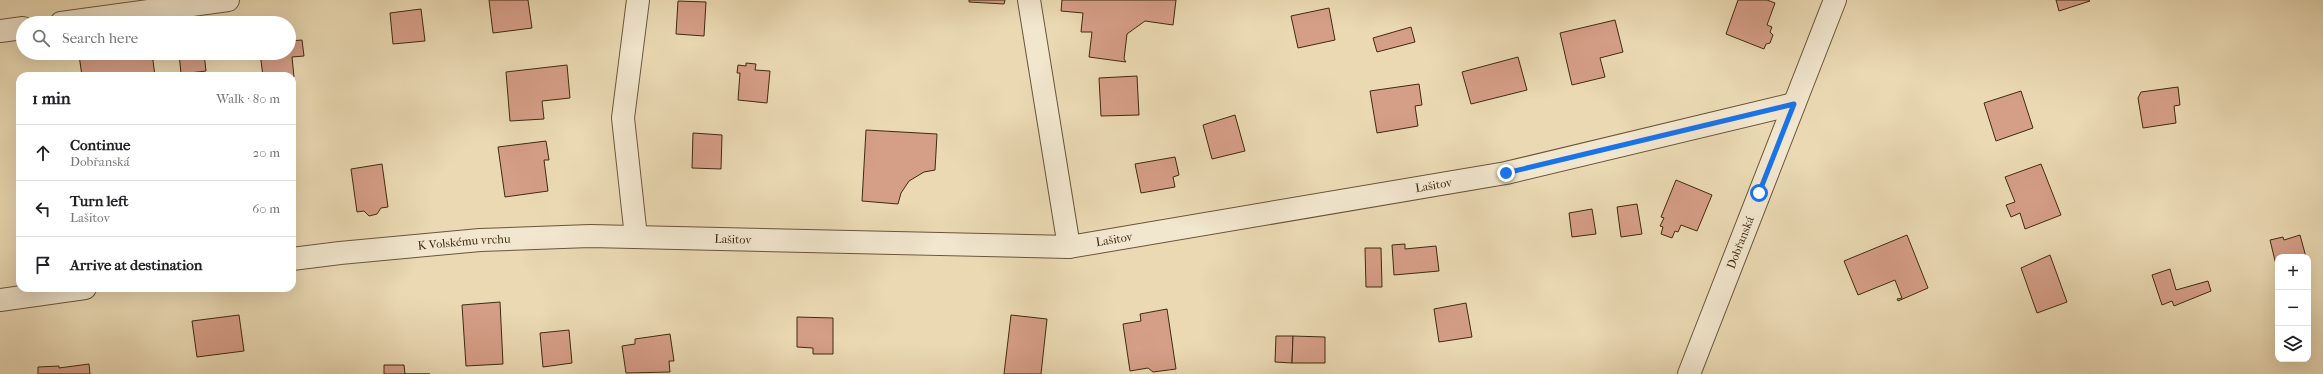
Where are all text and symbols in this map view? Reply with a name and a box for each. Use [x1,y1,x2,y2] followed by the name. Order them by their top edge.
[16,16,296,60] search box
[30,27,52,49] icon: search
[62,29,138,47] text: Search here
[32,88,71,108] text: 1 min
[216,91,280,106] text: Walk · 80 m
[70,136,130,154] text: Continue
[32,142,54,164] icon: ahead
[253,145,280,160] text: 20 m
[70,154,130,169] text: Dobřanská
[1497,164,1515,182] route end
[1414,175,1454,195] street label: Lašitov
[1750,184,1768,202] route start
[70,192,128,210] text: Turn left
[32,198,54,220] icon: left
[252,201,280,216] text: 60 m
[70,210,110,225] text: Lašitov
[1724,214,1757,271] street label: Dobřanská
[1095,229,1135,249] street label: Lašitov
[417,232,511,253] street label: K Volskému vrchu
[714,232,753,247] street label: Lašitov
[32,254,54,276] icon: arrive
[2275,254,2311,362] map controls
[2275,254,2311,290] button: +
[70,256,202,274] text: Arrive at destination
[2275,290,2311,326] button: −
[2275,326,2311,362] button: layers

